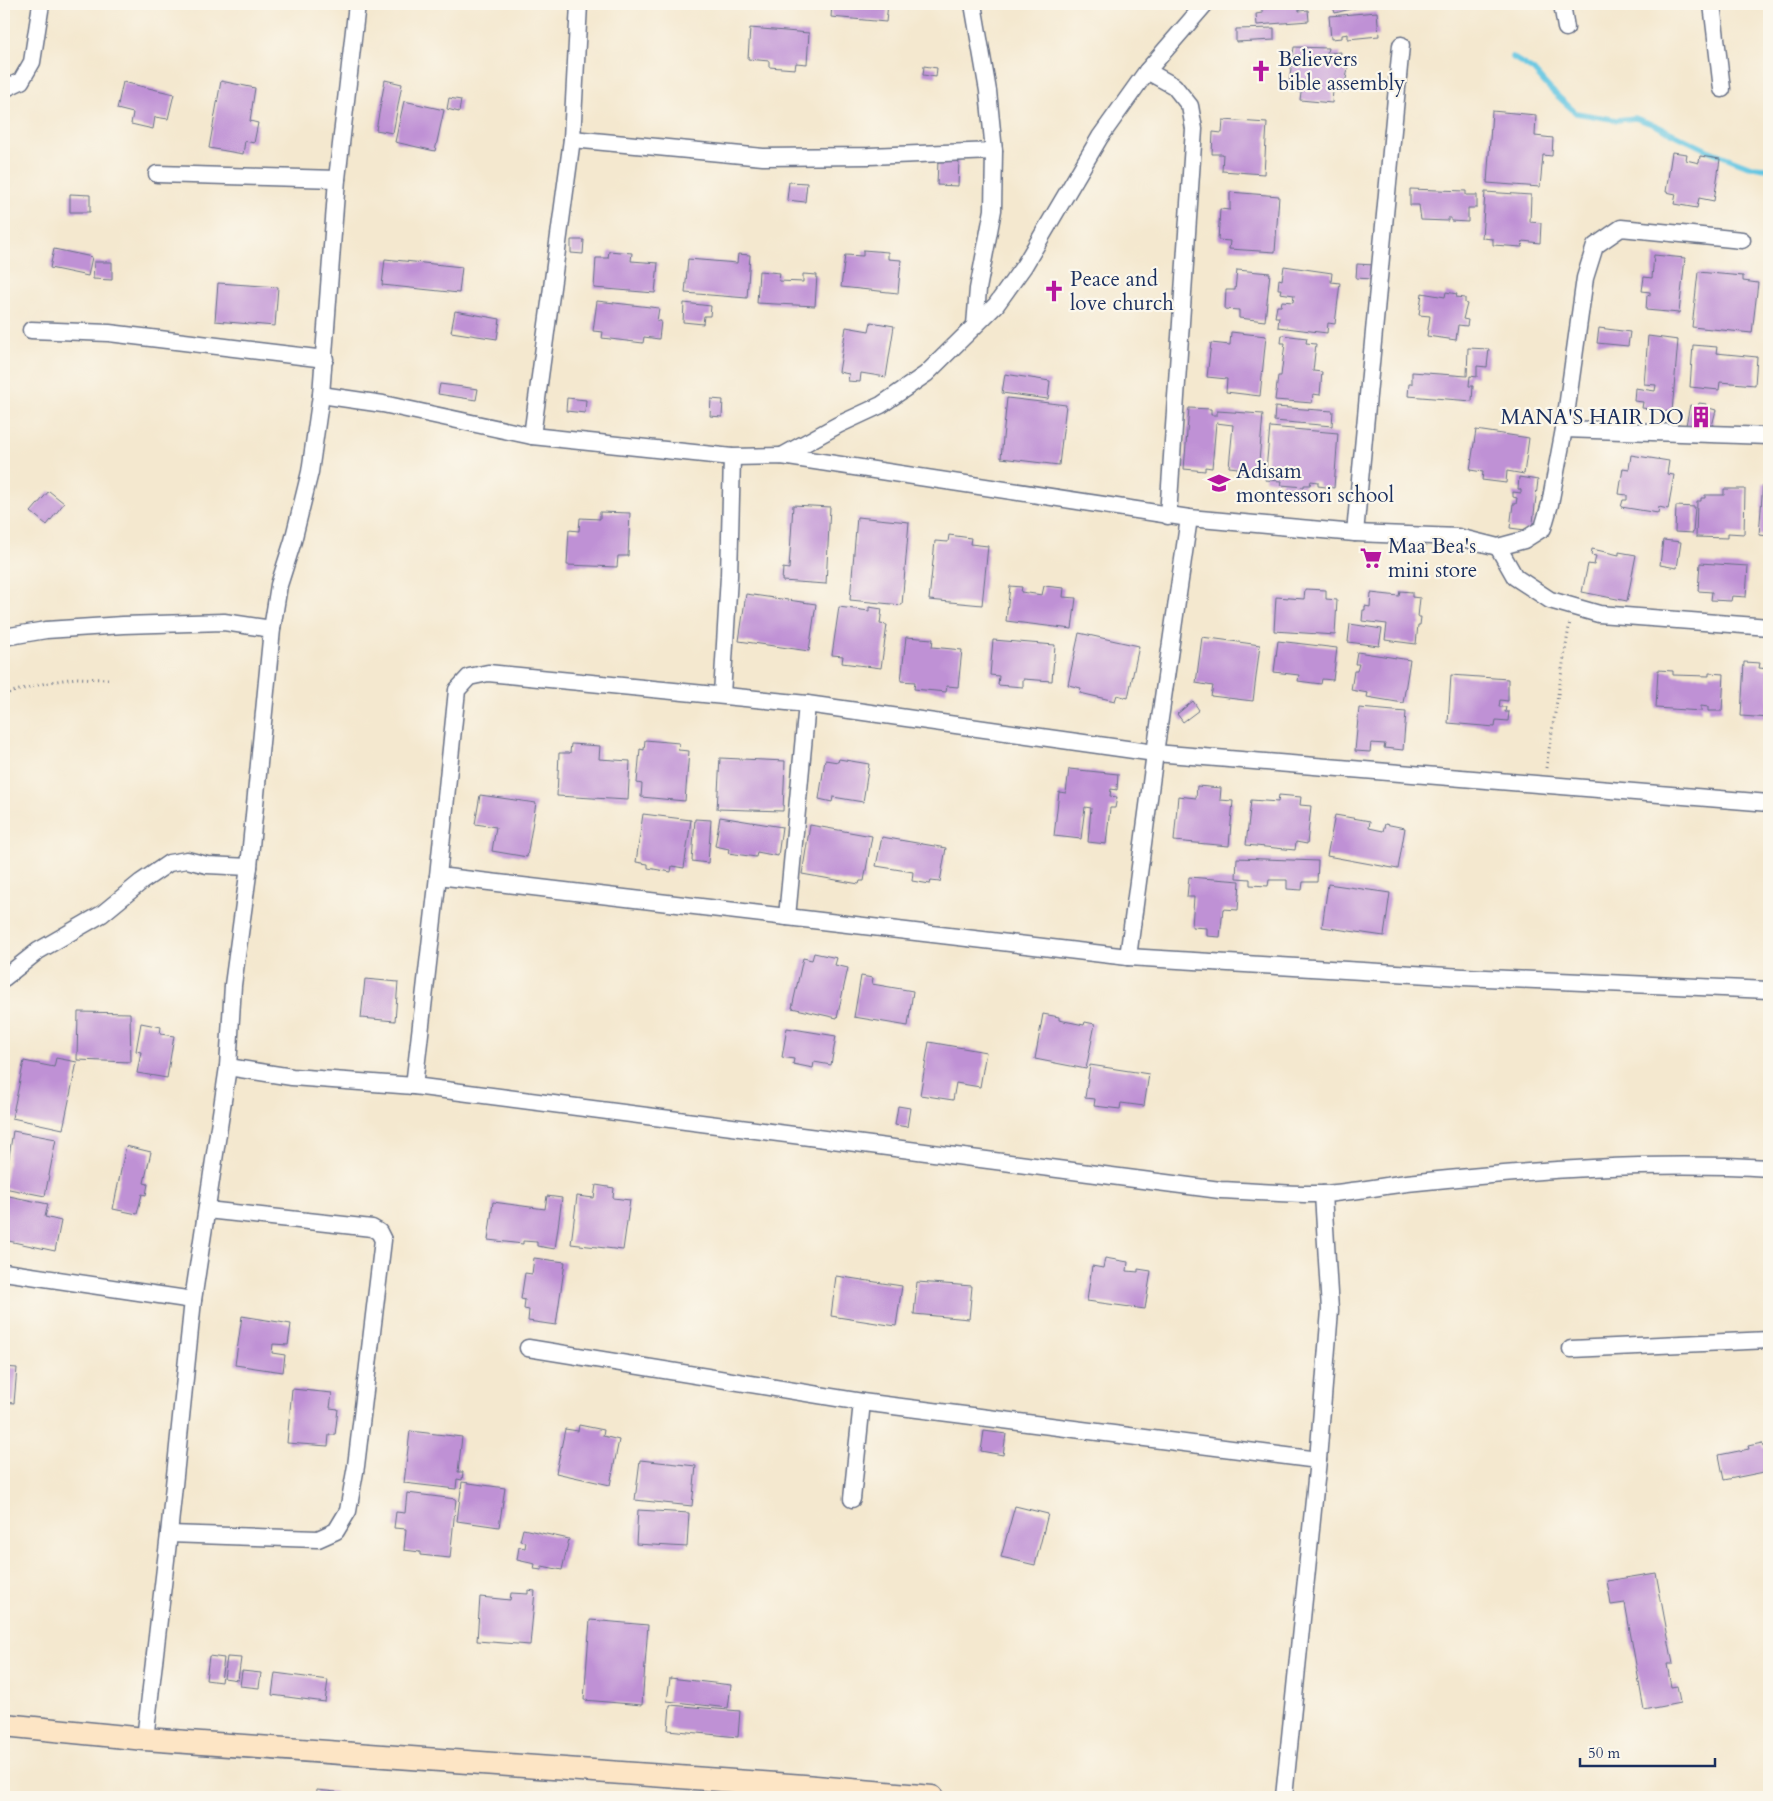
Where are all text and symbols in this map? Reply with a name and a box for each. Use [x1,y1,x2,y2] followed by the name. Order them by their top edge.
[1278,45,1405,98] place label: Believers bible assembly
[1248,58,1274,84] church icon: Believers bible assembly
[1070,265,1174,318] place label: Peace and love church
[1041,278,1067,304] church icon: Peace and love church
[1500,403,1684,432] place label: MANA'S HAIR DO
[1688,404,1714,430] building icon: MANA'S HAIR DO
[1236,457,1394,510] place label: Adisam montessori school
[1206,470,1232,496] school or university icon: Adisam montessori school
[1388,532,1477,585] place label: Maa Bea's mini store
[1358,545,1384,571] supermarket icon: Maa Bea's mini store
[1580,1736,1716,1768] scale bar
[1588,1743,1620,1763] text: 50 m

